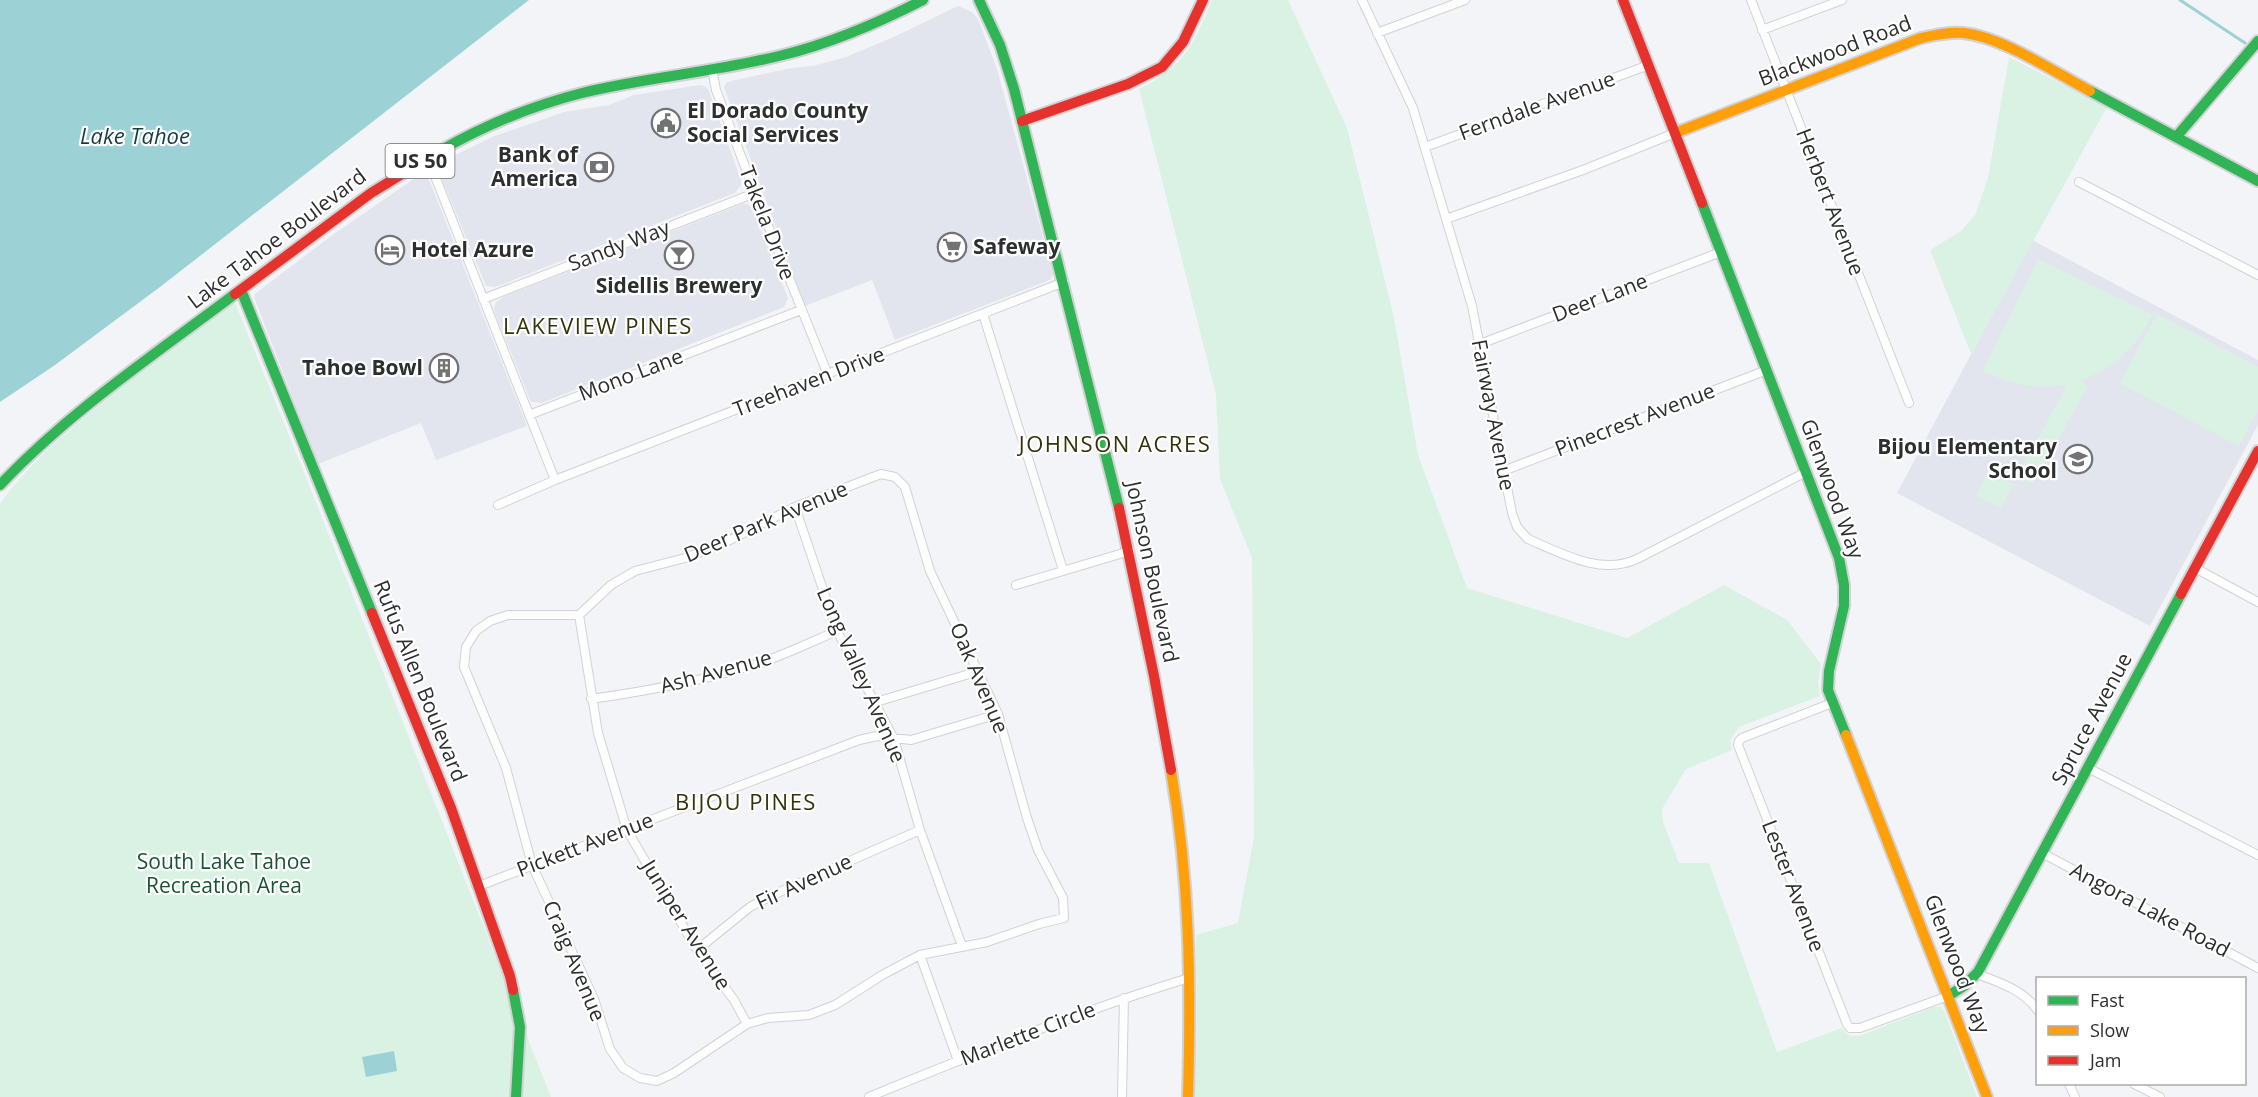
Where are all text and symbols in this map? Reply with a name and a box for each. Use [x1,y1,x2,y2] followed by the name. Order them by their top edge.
[1754,8,1915,92] street label: Blackwood Road
[1455,64,1619,146] street label: Ferndale Avenue
[687,96,868,148] place label: El Dorado County Social Services
[650,107,682,139] public building icon: El Dorado County Social Services
[80,120,190,150] water label: Lake Tahoe
[1790,124,1872,279] street label: Herbert Avenue
[491,140,580,192] place label: Bank of America
[386,144,454,178] road number: US 50
[583,151,615,183] bank icon: Bank of America
[181,162,371,315] street label: Lake Tahoe Boulevard
[733,162,802,284] street label: Takela Drive
[564,213,674,277] street label: Sandy Way
[936,231,968,263] supermarket icon: Safeway
[973,232,1060,260] place label: Safeway
[374,234,406,266] hotel icon: Hotel Azure
[411,235,534,263] place label: Hotel Azure
[663,239,695,271] bar icon: Sidellis Brewery
[1548,266,1651,328] street label: Deer Lane
[596,271,762,299] place label: Sidellis Brewery
[503,310,693,340] district label: LAKEVIEW PINES
[1466,337,1522,493] street label: Fairway Avenue
[729,339,888,423] street label: Treehaven Drive
[574,341,687,407] street label: Mono Lane
[428,352,460,384] building icon: Tahoe Bowl
[302,353,423,381] place label: Tahoe Bowl
[1551,376,1719,462] street label: Pinecrest Avenue
[1795,415,1871,563] street label: Glenwood Way
[1017,428,1211,458] district label: JOHNSON ACRES
[1877,432,2057,484] place label: Bijou Elementary School
[2062,443,2094,475] school or university icon: Bijou Elementary School
[679,474,852,568] street label: Deer Park Avenue
[1120,477,1186,665] street label: Johnson Boulevard
[368,576,474,786] street label: Rufus Allen Boulevard
[811,583,913,767] street label: Long Valley Avenue
[944,618,1016,737] street label: Oak Avenue
[657,643,775,699] street label: Ash Avenue
[2044,647,2138,790] street label: Spruce Avenue
[675,786,817,816] district label: BIJOU PINES
[512,805,657,883] street label: Pickett Avenue
[1756,816,1832,956] street label: Lester Avenue
[137,847,311,899] park label: South Lake Tahoe Recreation Area
[751,847,856,916] street label: Fir Avenue
[635,852,738,995] street label: Juniper Avenue
[2066,855,2235,963] street label: Angora Lake Road
[1919,890,1997,1038] street label: Glenwood Way
[537,896,613,1025] street label: Craig Avenue
[2036,977,2246,1085] legend
[2090,988,2124,1012] text: Fast
[956,994,1099,1072] street label: Marlette Circle
[2090,1018,2129,1042] text: Slow
[2088,1048,2122,1072] text: Jam

